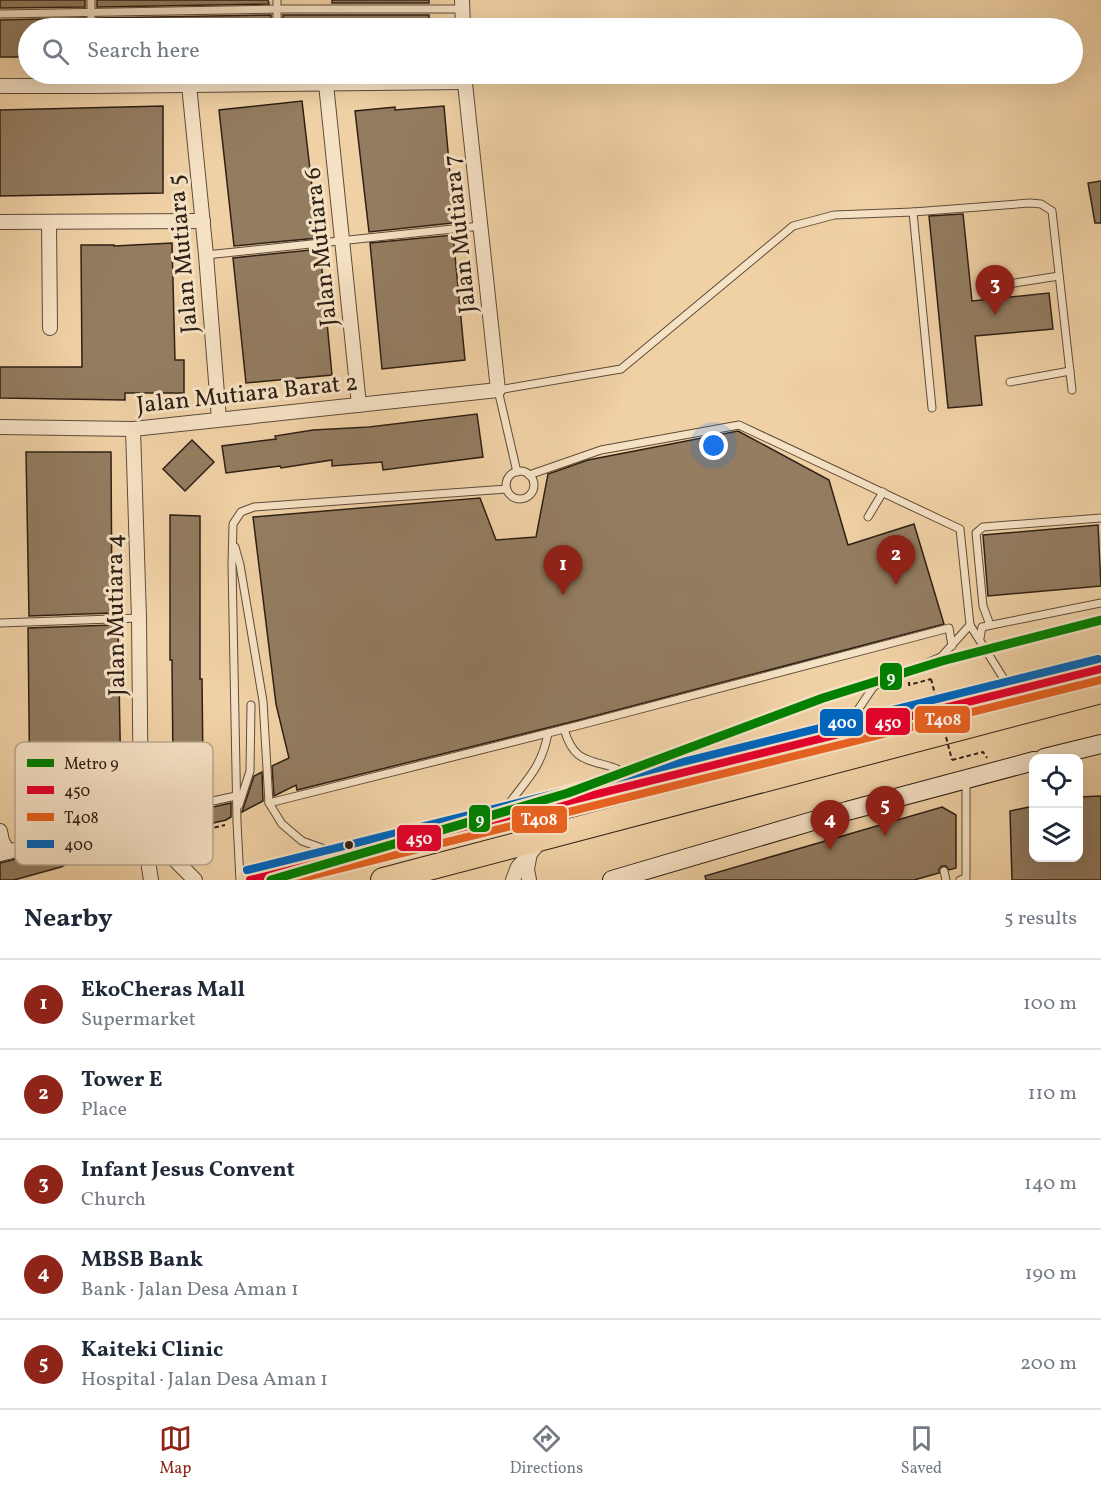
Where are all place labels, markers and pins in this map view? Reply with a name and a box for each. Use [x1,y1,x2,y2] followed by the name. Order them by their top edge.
[976,266,1014,315] pin: 3
[876,536,916,585] pin: 2
[544,546,582,595] pin: 1
[866,786,904,836] pin: 5
[810,800,850,850] pin: 4
[343,839,355,851] unlabelled marker

